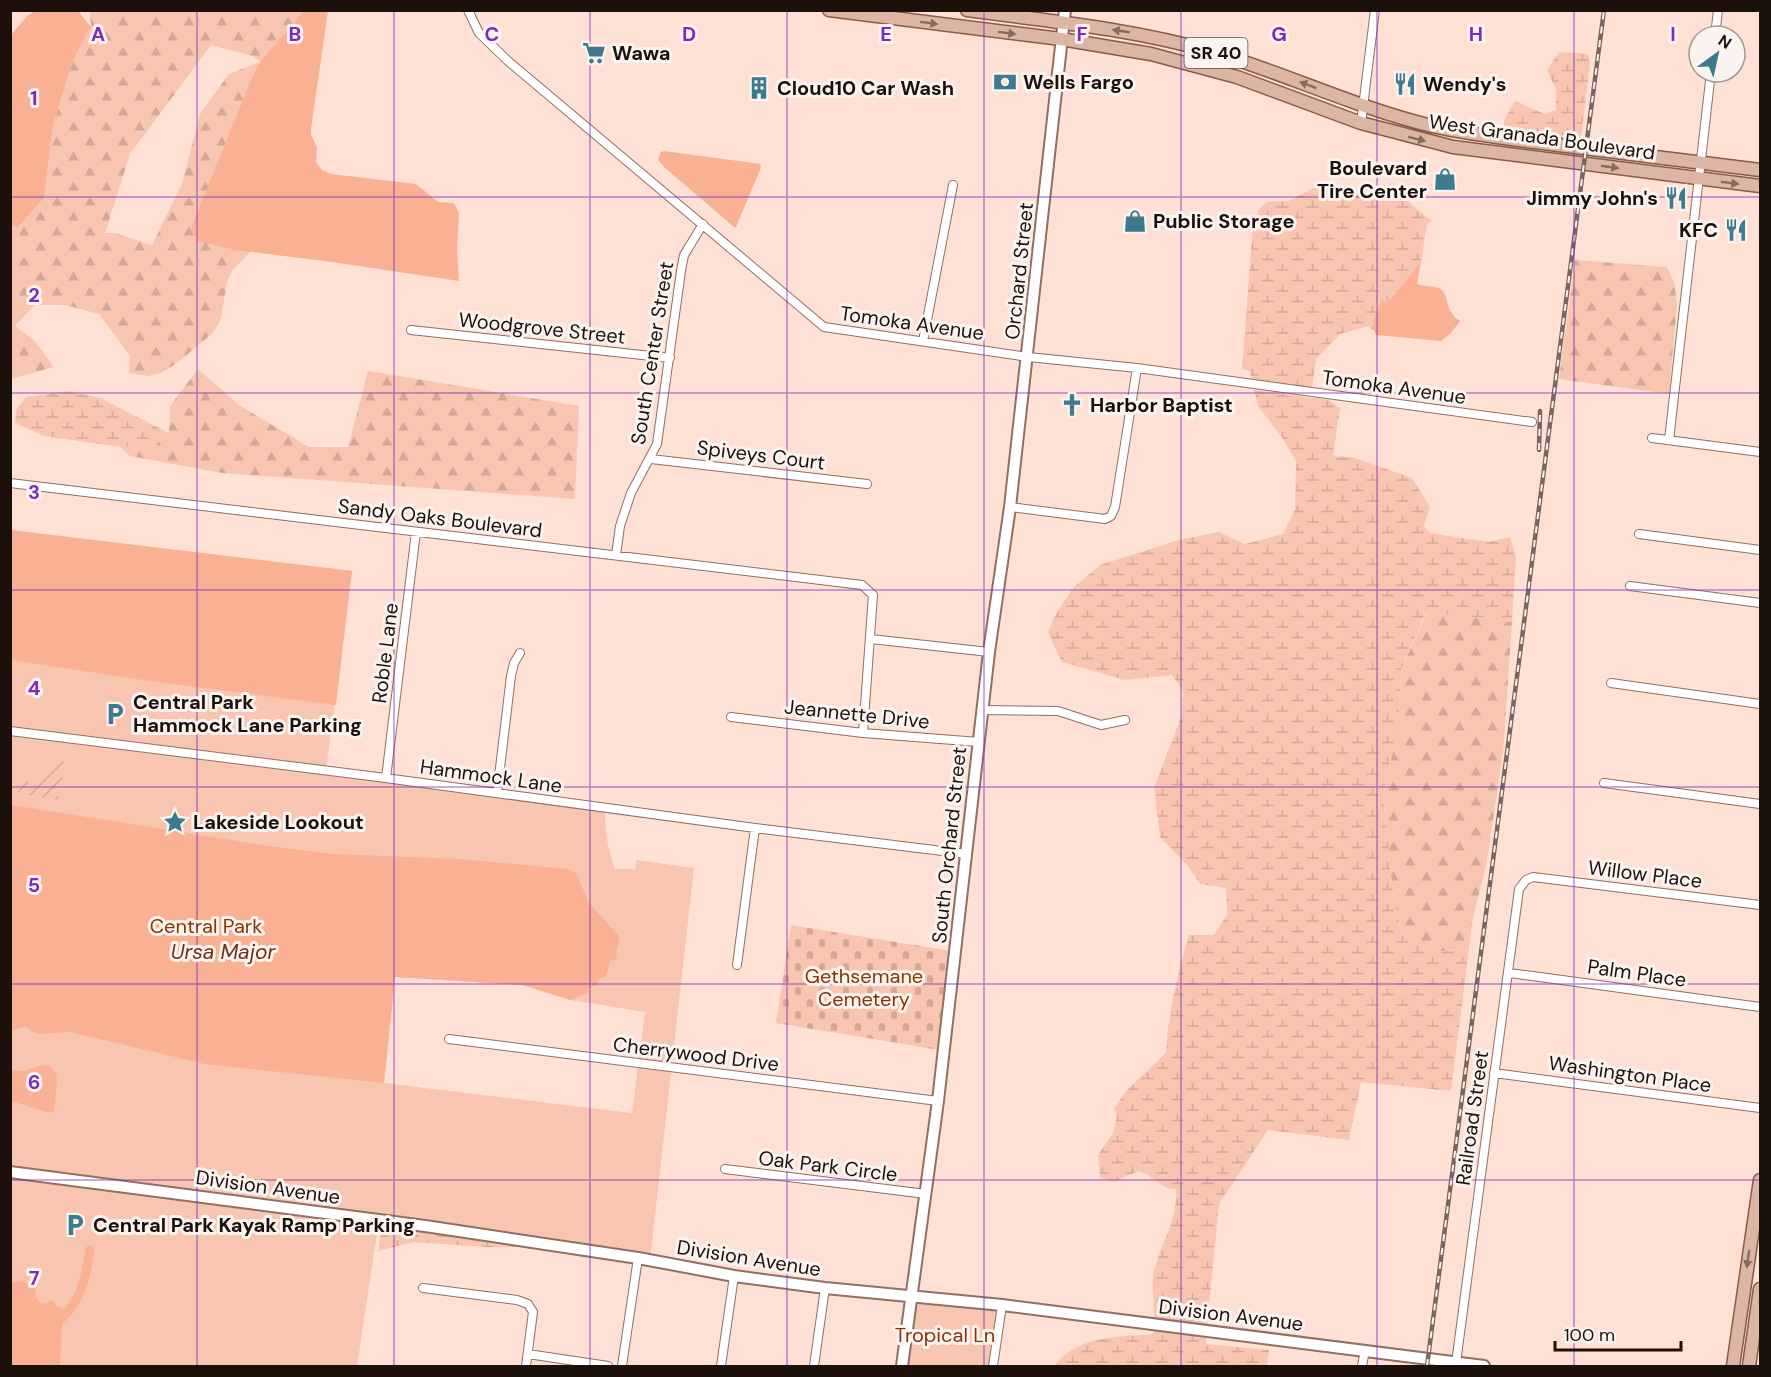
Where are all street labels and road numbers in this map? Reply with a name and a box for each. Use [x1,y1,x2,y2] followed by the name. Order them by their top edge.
[1184,38,1248,68] road number: SR 40
[1427,108,1657,166] street label: West Granada Boulevard
[999,201,1039,341] street label: Orchard Street
[625,259,679,446] street label: South Center Street
[838,300,986,346] street label: Tomoka Avenue
[457,306,627,350] street label: Woodgrove Street
[1320,364,1468,410] street label: Tomoka Avenue
[696,434,827,476] street label: Spiveys Court
[336,493,544,543] street label: Sandy Oaks Boulevard
[366,601,404,705] street label: Roble Lane
[783,693,931,735] street label: Jeannette Drive
[926,745,972,945] street label: South Orchard Street
[418,753,564,799] street label: Hammock Lane
[1586,854,1704,894] street label: Willow Place
[1586,953,1688,993] street label: Palm Place
[612,1031,780,1077] street label: Cherrywood Drive
[1450,1049,1494,1187] street label: Railroad Street
[1547,1050,1713,1098] street label: Washington Place
[757,1145,899,1187] street label: Oak Park Circle
[194,1164,342,1210] street label: Division Avenue
[675,1234,823,1282] street label: Division Avenue
[1157,1293,1305,1337] street label: Division Avenue

